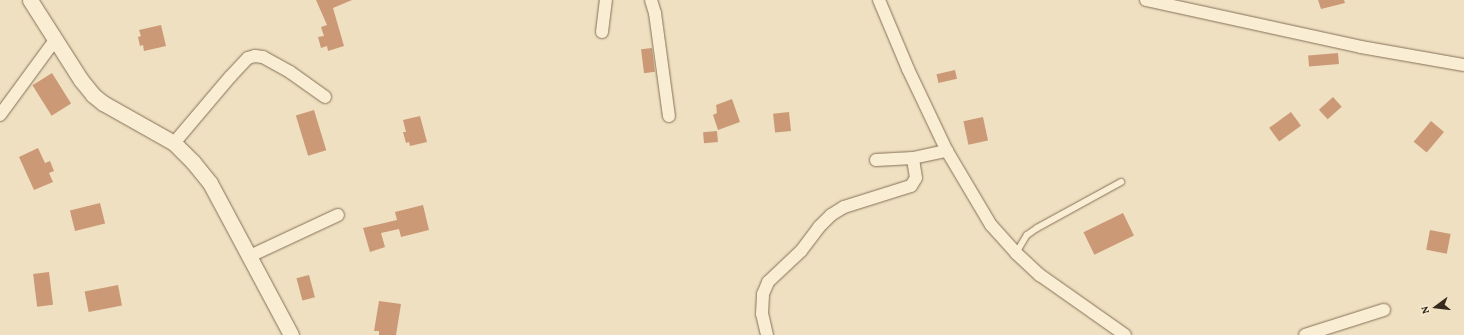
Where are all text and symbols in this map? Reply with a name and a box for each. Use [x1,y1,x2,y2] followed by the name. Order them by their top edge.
[1416,287,1456,327] north arrow
[1418,305,1431,315] text: N

